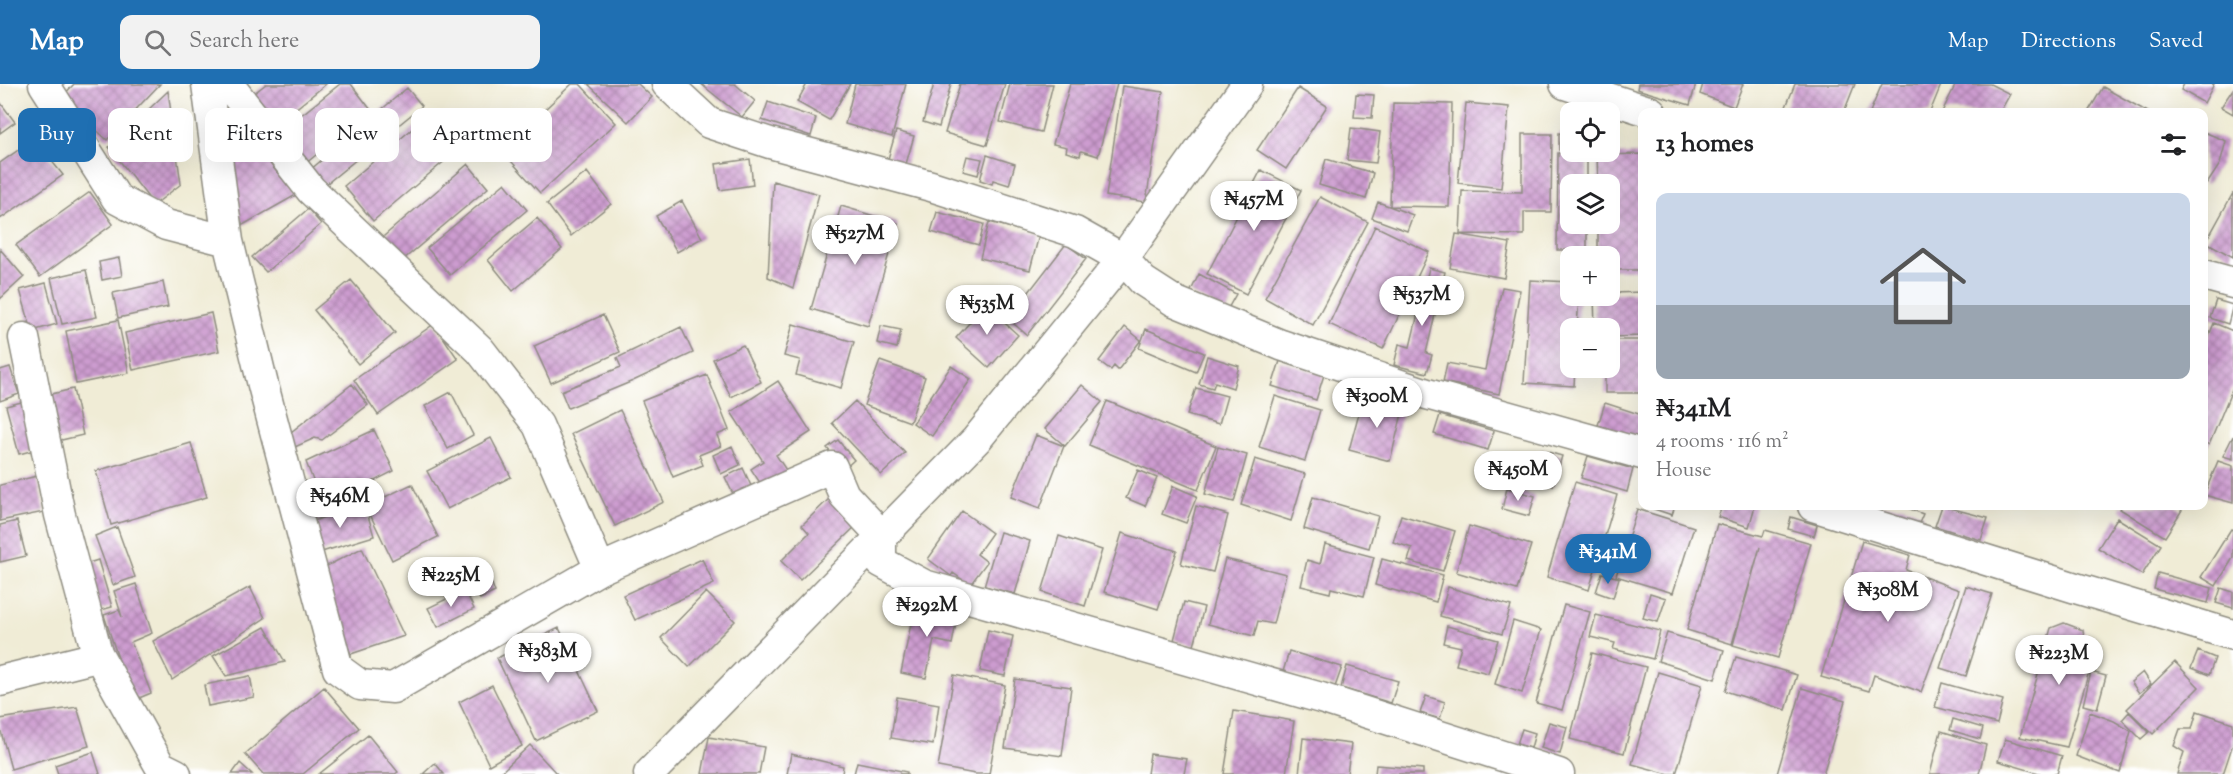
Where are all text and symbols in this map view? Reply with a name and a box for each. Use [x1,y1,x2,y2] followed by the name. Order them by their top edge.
[120,15,540,69] search box
[30,22,84,62] text: Map
[141,26,174,59] icon: search
[189,26,299,58] text: Search here
[1948,27,1988,57] text: Map
[2021,27,2116,57] text: Directions
[2149,27,2203,57] text: Saved
[1560,102,1620,378] map controls
[1560,102,1620,162] button: locate
[18,108,96,162] chip: Buy
[108,108,193,162] chip: Rent
[205,108,303,162] chip: Filters
[315,108,399,162] chip: New
[411,108,552,162] chip: Apartment
[1656,126,1754,163] text: 13 homes
[2157,128,2190,161] icon: filters
[1560,174,1620,234] button: layers
[1212,181,1296,232] pin: ₦457M
[1224,186,1284,215] text: ₦457M
[813,215,897,266] pin: ₦527M
[826,220,884,249] text: ₦527M
[1869,232,1977,340] icon: home
[1560,246,1620,306] button: +
[1380,276,1464,327] pin: ₦537M
[1393,281,1451,310] text: ₦537M
[945,285,1029,336] pin: ₦535M
[960,290,1014,319] text: ₦535M
[1560,318,1620,378] button: −
[1335,378,1419,429] pin: ₦300M
[1346,383,1408,412] text: ₦300M
[1656,391,1731,428] text: ₦341M
[1656,428,1789,457] text: 4 rooms · 116 m²
[1476,451,1560,502] pin: ₦450M
[1488,456,1548,485] text: ₦450M
[1656,457,1711,486] text: House
[298,478,382,529] pin: ₦546M
[310,483,370,512] text: ₦546M
[1566,534,1650,585] pin: ₦341M
[1579,539,1637,568] text: ₦341M
[409,557,493,608] pin: ₦225M
[422,562,480,591] text: ₦225M
[1846,572,1930,623] pin: ₦308M
[1857,577,1919,606] text: ₦308M
[885,587,969,638] pin: ₦292M
[896,592,958,621] text: ₦292M
[506,633,590,684] pin: ₦383M
[2017,635,2101,686] pin: ₦223M
[519,638,577,667] text: ₦383M
[2029,640,2089,669] text: ₦223M

